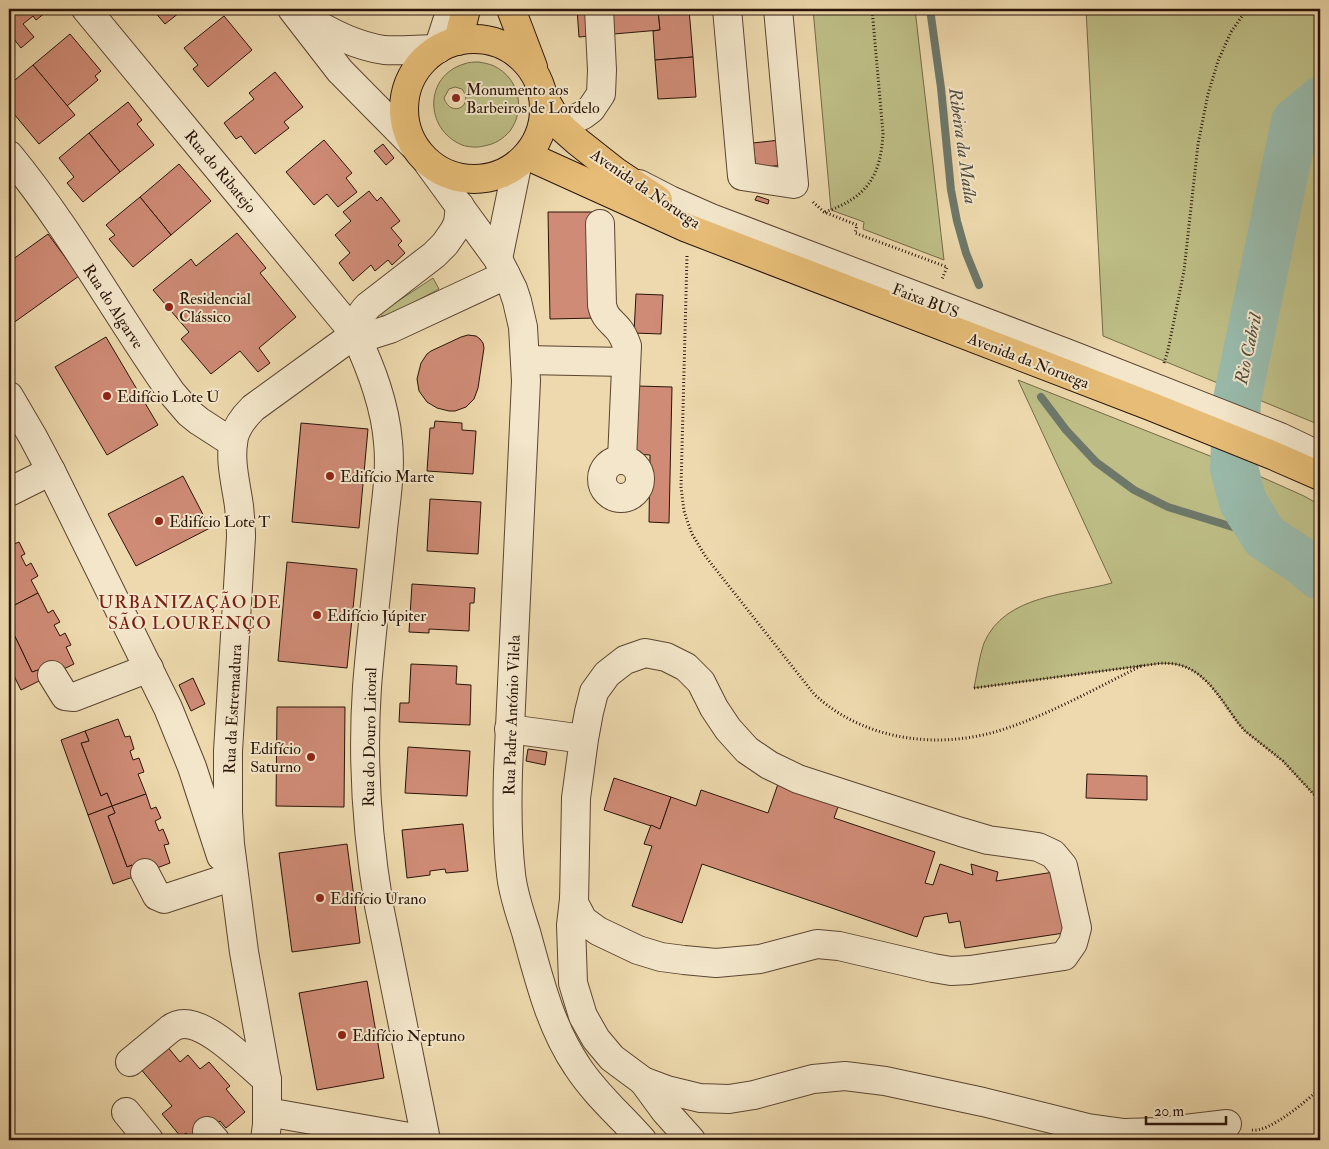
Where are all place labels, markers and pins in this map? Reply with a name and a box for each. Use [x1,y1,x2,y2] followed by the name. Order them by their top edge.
[466,80,600,118] place label: Monumento aos Barbeiros de Lordelo
[450,92,462,104] marker: Monumento aos Barbeiros de Lordelo
[179,289,251,327] place label: Residencial Clássico
[163,301,175,313] marker: Residencial Clássico
[117,387,220,407] place label: Edifício Lote U
[101,390,113,402] marker: Edifício Lote U
[340,467,435,487] place label: Edifício Marte
[324,470,336,482] marker: Edifício Marte
[169,512,270,532] place label: Edifício Lote T
[153,515,165,527] marker: Edifício Lote T
[327,606,426,627] place label: Edifício Júpiter
[311,609,323,621] marker: Edifício Júpiter
[250,739,301,777] place label: Edifício Saturno
[305,751,317,763] marker: Edifício Saturno
[330,889,426,909] place label: Edifício Urano
[314,892,326,904] marker: Edifício Urano
[352,1026,465,1047] place label: Edifício Neptuno
[336,1029,348,1041] marker: Edifício Neptuno

